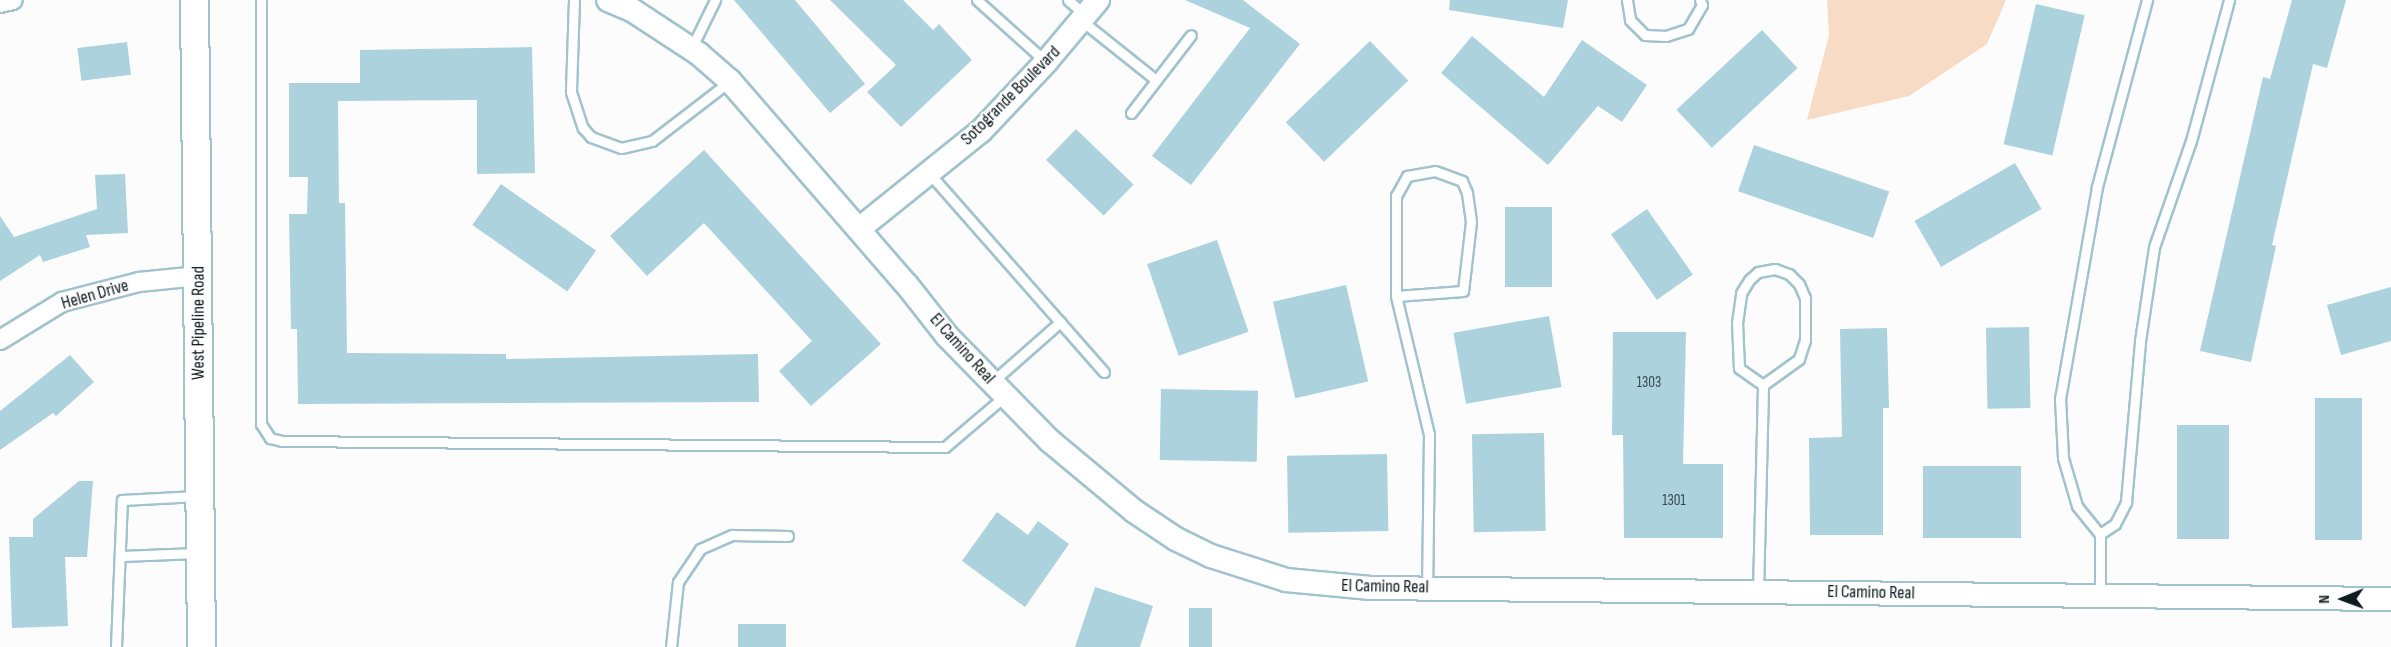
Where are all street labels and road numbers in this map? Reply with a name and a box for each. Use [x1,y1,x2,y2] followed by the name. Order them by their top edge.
[957,42,1065,150] street label: Sotogrande Boulevard
[188,266,210,380] street label: West Pipeline Road
[59,275,131,315] street label: Helen Drive
[925,309,999,389] street label: El Camino Real
[1341,575,1429,599] street label: El Camino Real
[1827,581,1915,605] street label: El Camino Real

